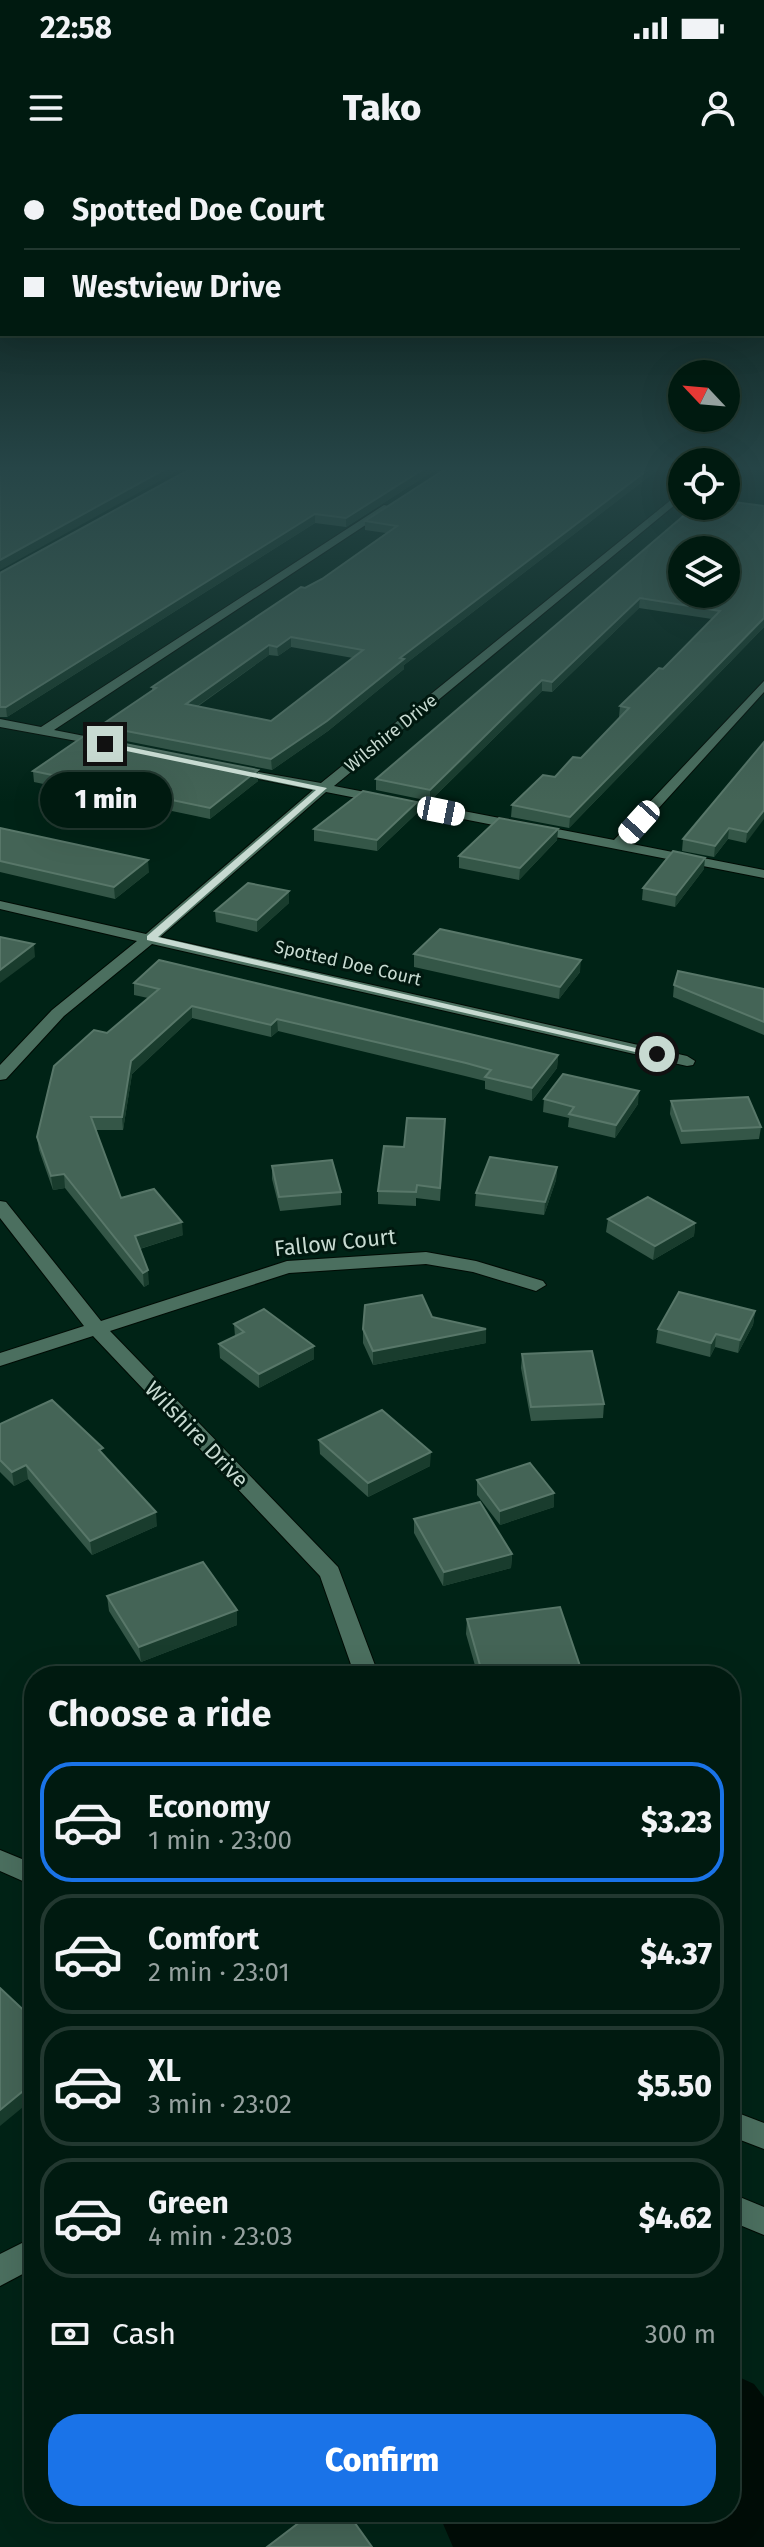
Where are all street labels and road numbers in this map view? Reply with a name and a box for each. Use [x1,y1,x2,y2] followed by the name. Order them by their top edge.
[340,689,442,777] street label: Wilshire Drive
[272,935,424,991] street label: Spotted Doe Court
[273,1223,397,1262] street label: Fallow Court
[139,1376,254,1493] street label: Wilshire Drive

